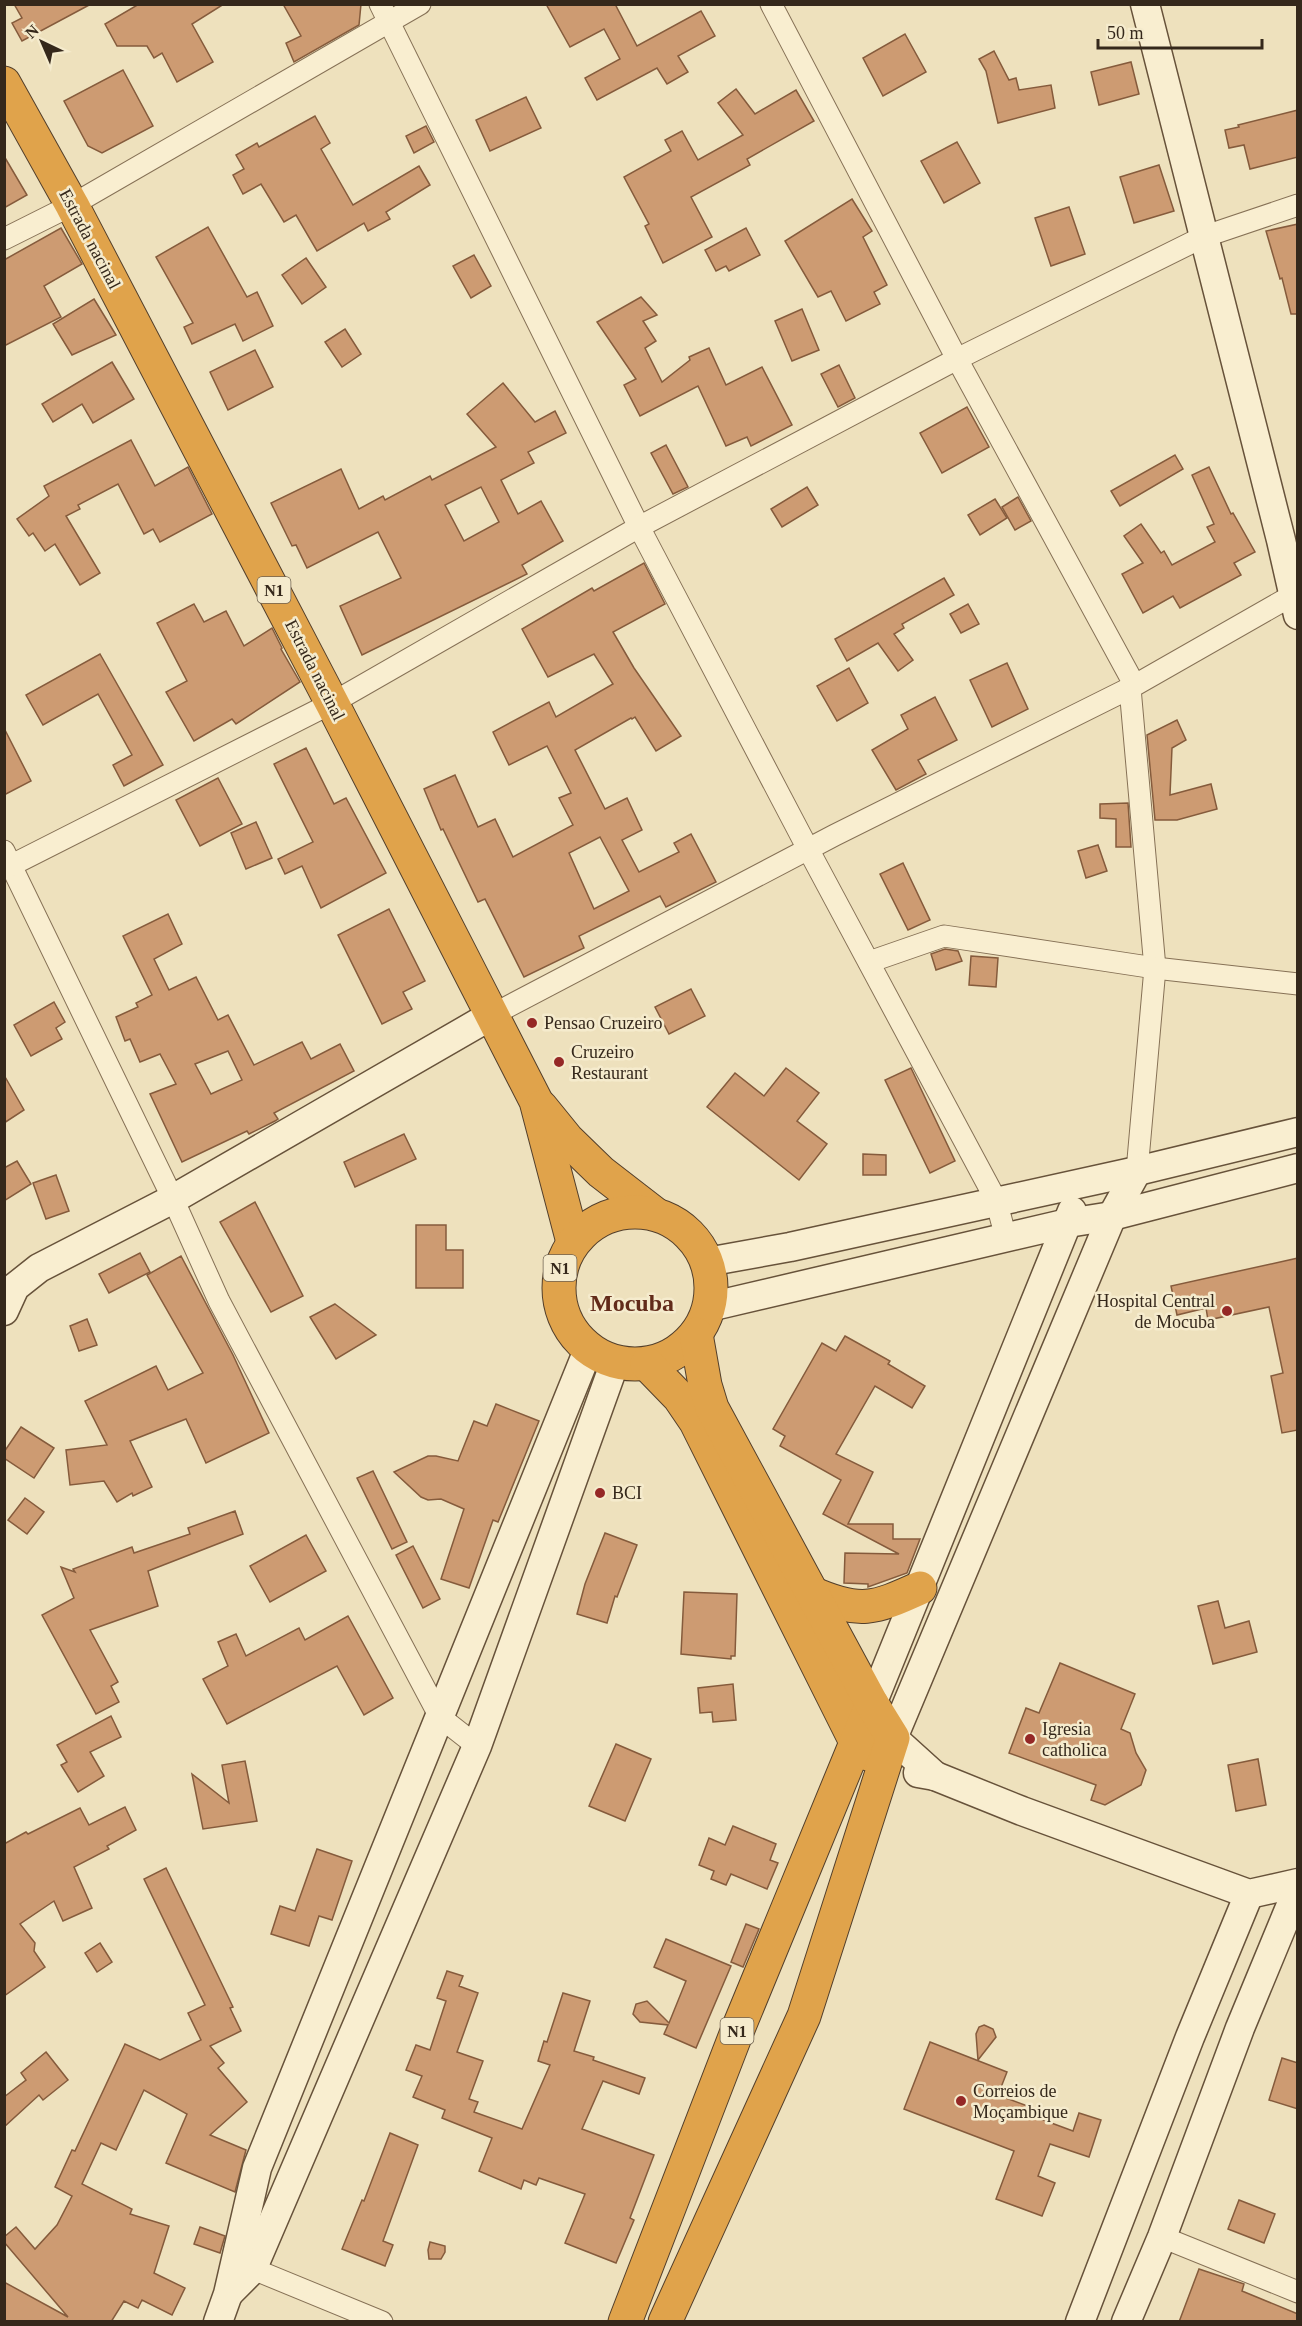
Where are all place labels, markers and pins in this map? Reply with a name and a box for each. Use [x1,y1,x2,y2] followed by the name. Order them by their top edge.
[544,1013,662,1033] place label: Pensao Cruzeiro
[525,1016,539,1030] marker: Pensao Cruzeiro
[571,1042,648,1083] place label: Cruzeiro Restaurant
[552,1055,566,1069] marker: Cruzeiro Restaurant
[1097,1291,1215,1332] place label: Hospital Central de Mocuba
[1220,1304,1234,1318] marker: Hospital Central de Mocuba
[612,1483,642,1503] place label: BCI
[593,1486,607,1500] marker: BCI
[1042,1719,1107,1760] place label: Igresia catholica
[1023,1732,1037,1746] marker: Igresia catholica
[973,2081,1068,2122] place label: Correios de Moçambique
[954,2094,968,2108] marker: Correios de Moçambique

